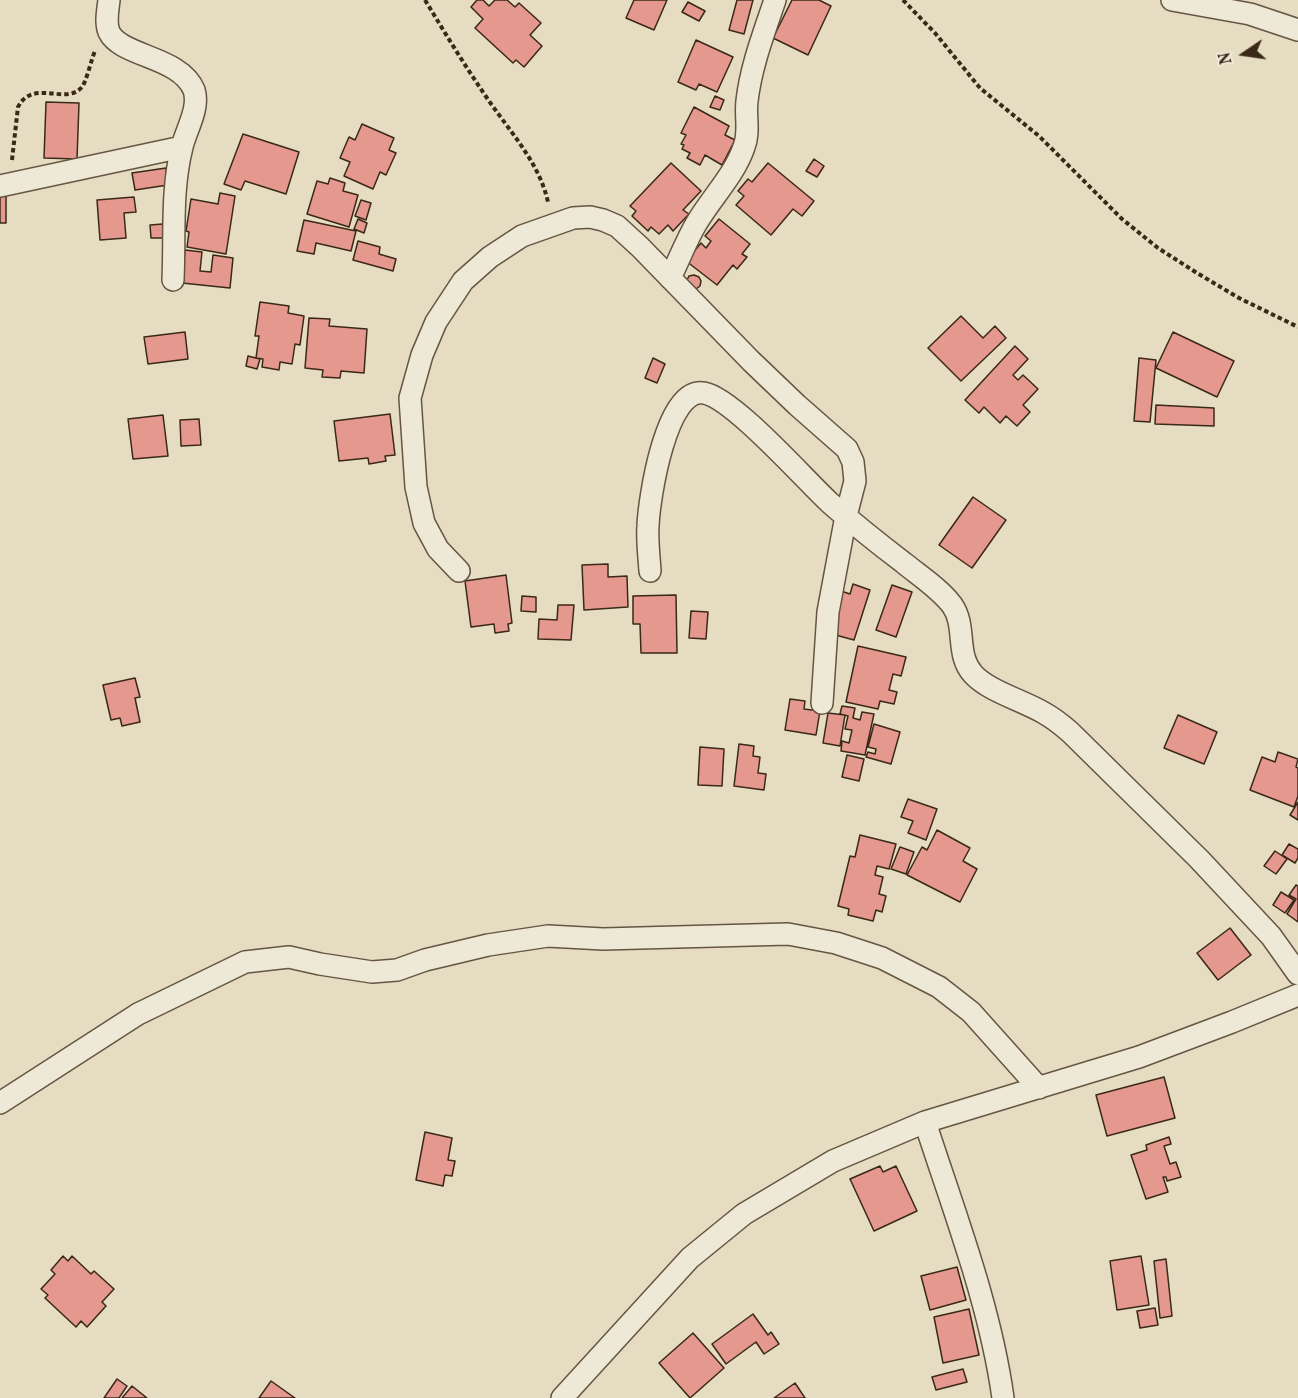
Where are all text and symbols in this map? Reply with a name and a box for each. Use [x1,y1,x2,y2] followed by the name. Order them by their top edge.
[1214,24,1274,84] north arrow
[1214,50,1238,66] text: N

